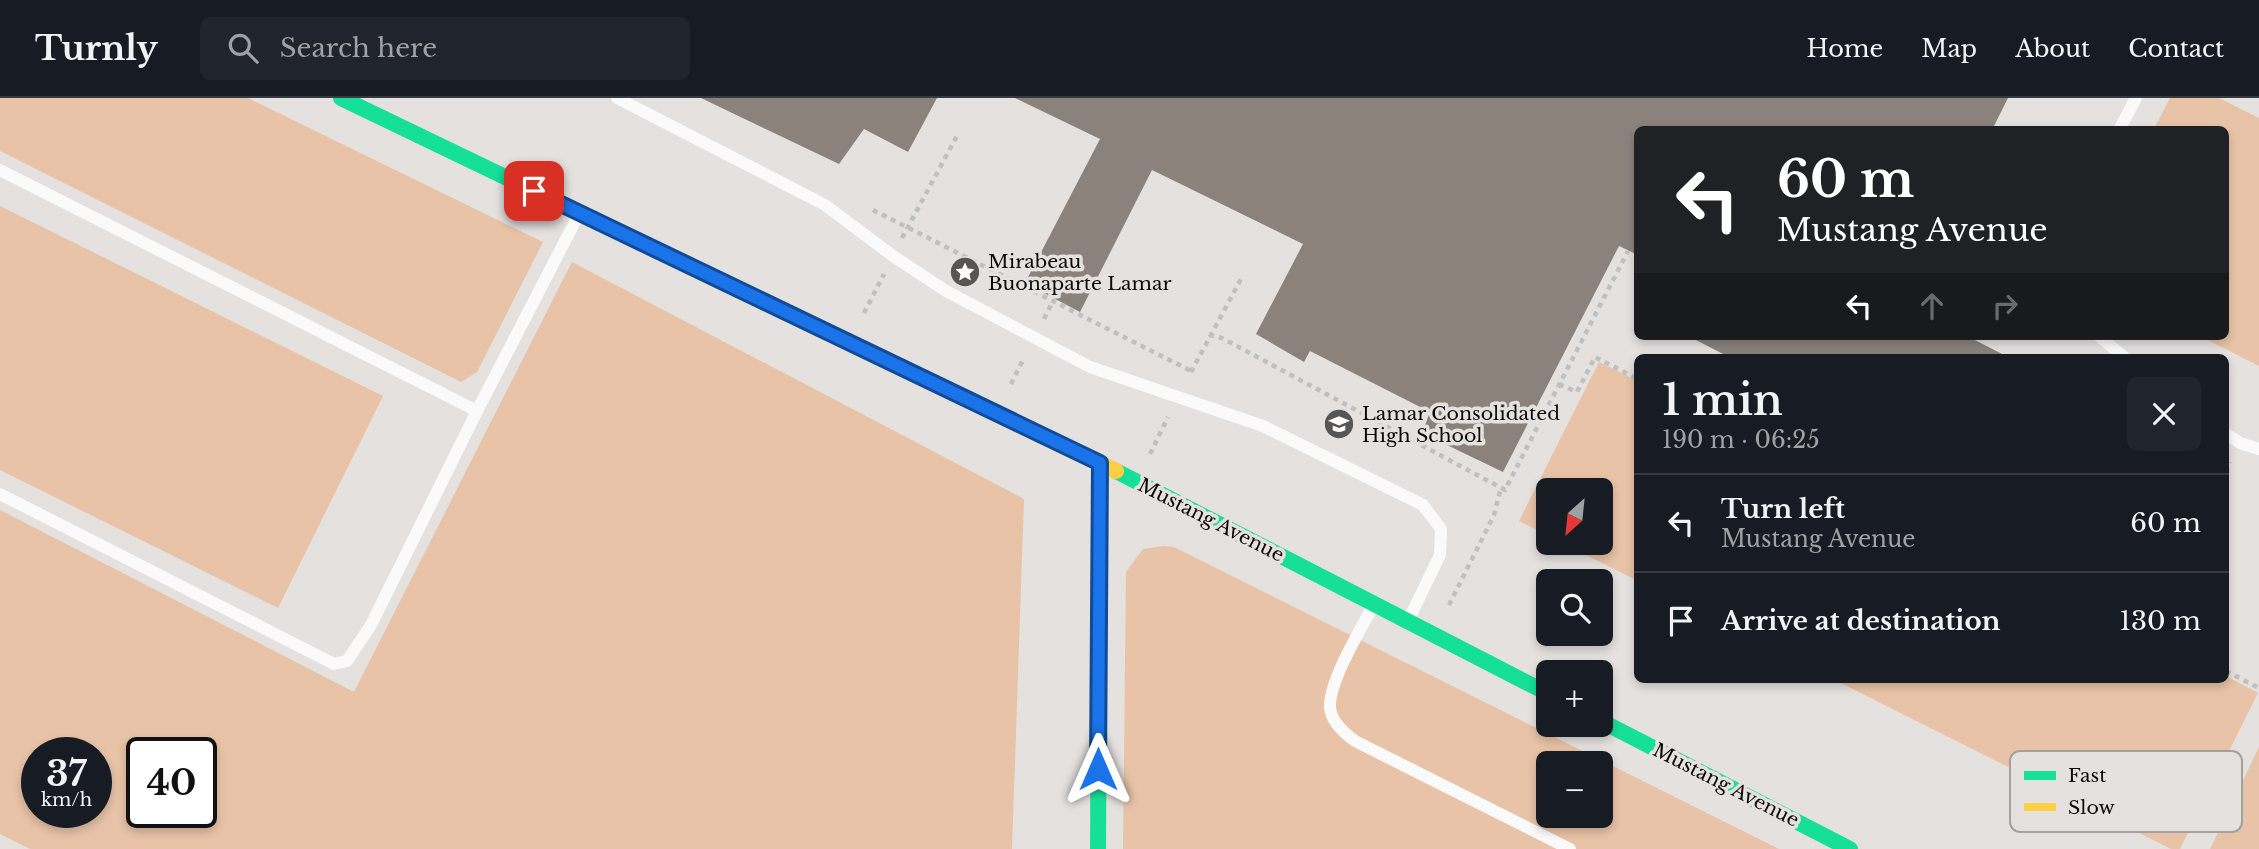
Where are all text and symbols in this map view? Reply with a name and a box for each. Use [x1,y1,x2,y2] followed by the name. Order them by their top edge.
[200,17,690,80] search box
[35,28,158,69] text: Turnly
[224,29,262,67] icon: search
[280,32,437,64] text: Search here
[1807,34,1883,63] text: Home
[1921,34,1977,63] text: Map
[2015,34,2090,63] text: About
[2128,34,2224,63] text: Contact
[1777,149,1914,210] text: 60 m
[1662,154,1753,245] icon: left
[504,161,564,221] pin
[515,172,553,210] icon: arrive
[1777,210,2048,250] text: Mustang Avenue
[988,250,1172,295] place label: Mirabeau Buonaparte Lamar
[948,255,982,289] place icon: Mirabeau Buonaparte Lamar
[1840,287,1878,325] icon: left
[1913,287,1951,325] icon: ahead
[1986,287,2024,325] icon: right
[1662,374,1783,426] text: 1 min
[2127,377,2201,451] button: close
[1362,402,1560,447] place label: Lamar Consolidated High School
[1322,407,1356,441] school or university icon: Lamar Consolidated High School
[1662,426,1820,454] text: 190 m · 06:25
[1134,473,1288,567] street label: Mustang Avenue
[1536,478,1614,555] north arrow
[1536,478,1613,828] map controls
[1721,493,1845,525] text: Turn left
[1662,504,1700,542] icon: left
[2130,507,2201,539] text: 60 m
[1721,525,1916,553] text: Mustang Avenue
[1536,569,1613,646] button: search
[1662,602,1700,640] icon: arrive
[1721,605,2001,637] text: Arrive at destination
[2119,605,2201,637] text: 130 m
[1536,660,1613,737] button: +
[1061,732,1135,806] position arrow
[126,737,217,828] speed limit sign: 40
[1649,738,1803,832] street label: Mustang Avenue
[1536,751,1613,828] button: −
[2010,751,2242,832] legend
[46,752,87,795] text: 37
[2068,764,2107,787] text: Fast
[41,789,92,811] text: km/h
[2068,796,2115,819] text: Slow

